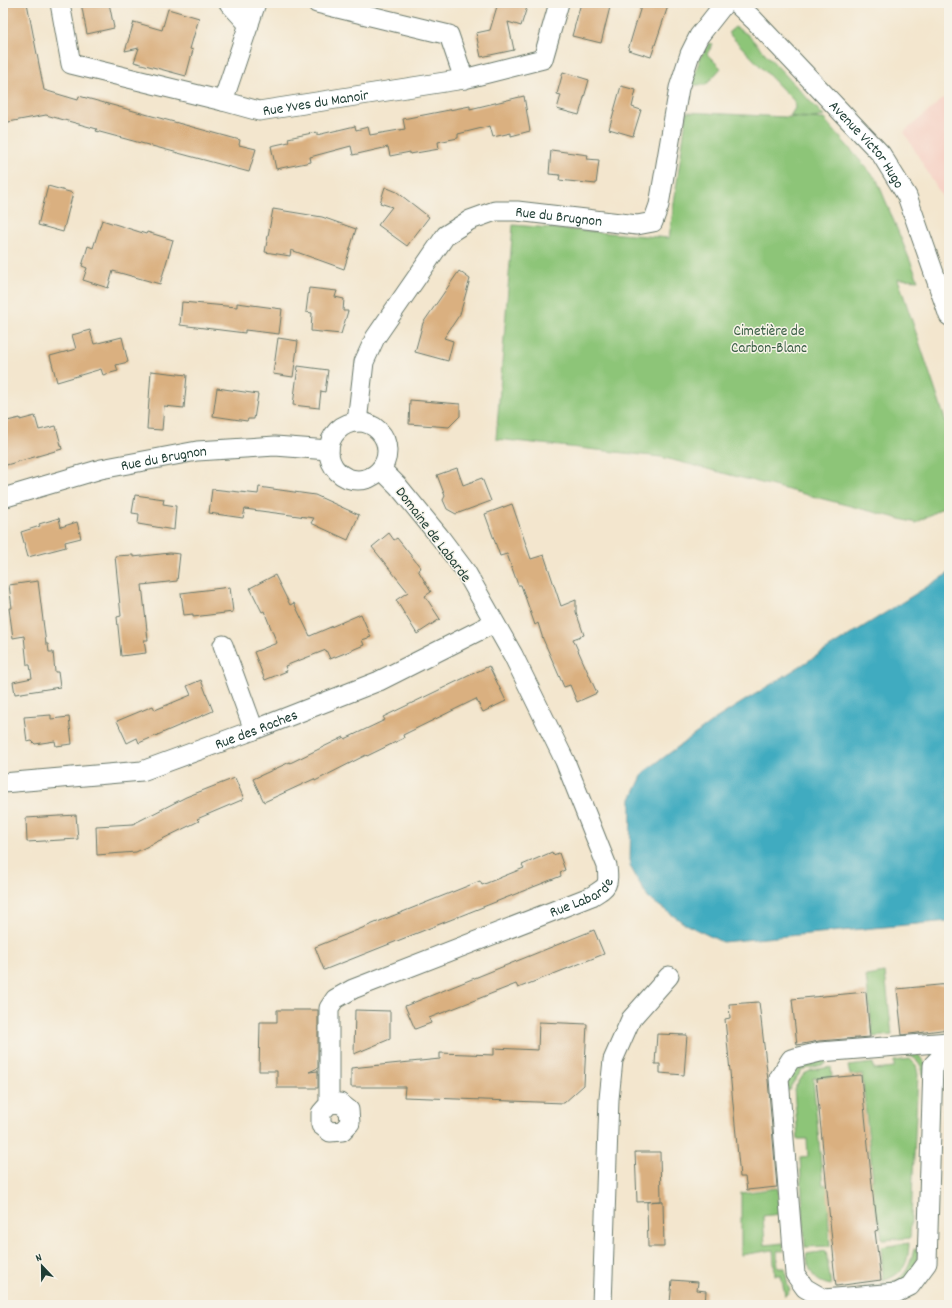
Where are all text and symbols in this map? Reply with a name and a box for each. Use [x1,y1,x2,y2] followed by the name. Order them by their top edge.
[261,85,371,123] street label: Rue Yves du Manoir
[823,96,909,194] street label: Avenue Victor Hugo
[514,202,603,234] street label: Rue du Brugnon
[731,321,807,360] park label: Cimetière de Carbon-Blanc
[119,441,208,478] street label: Rue du Brugnon
[389,483,476,588] street label: Domaine de Labarde
[212,705,301,756] street label: Rue des Roches
[547,876,621,924] street label: Rue Labarde
[22,1246,62,1286] north arrow
[33,1250,45,1267] text: N

